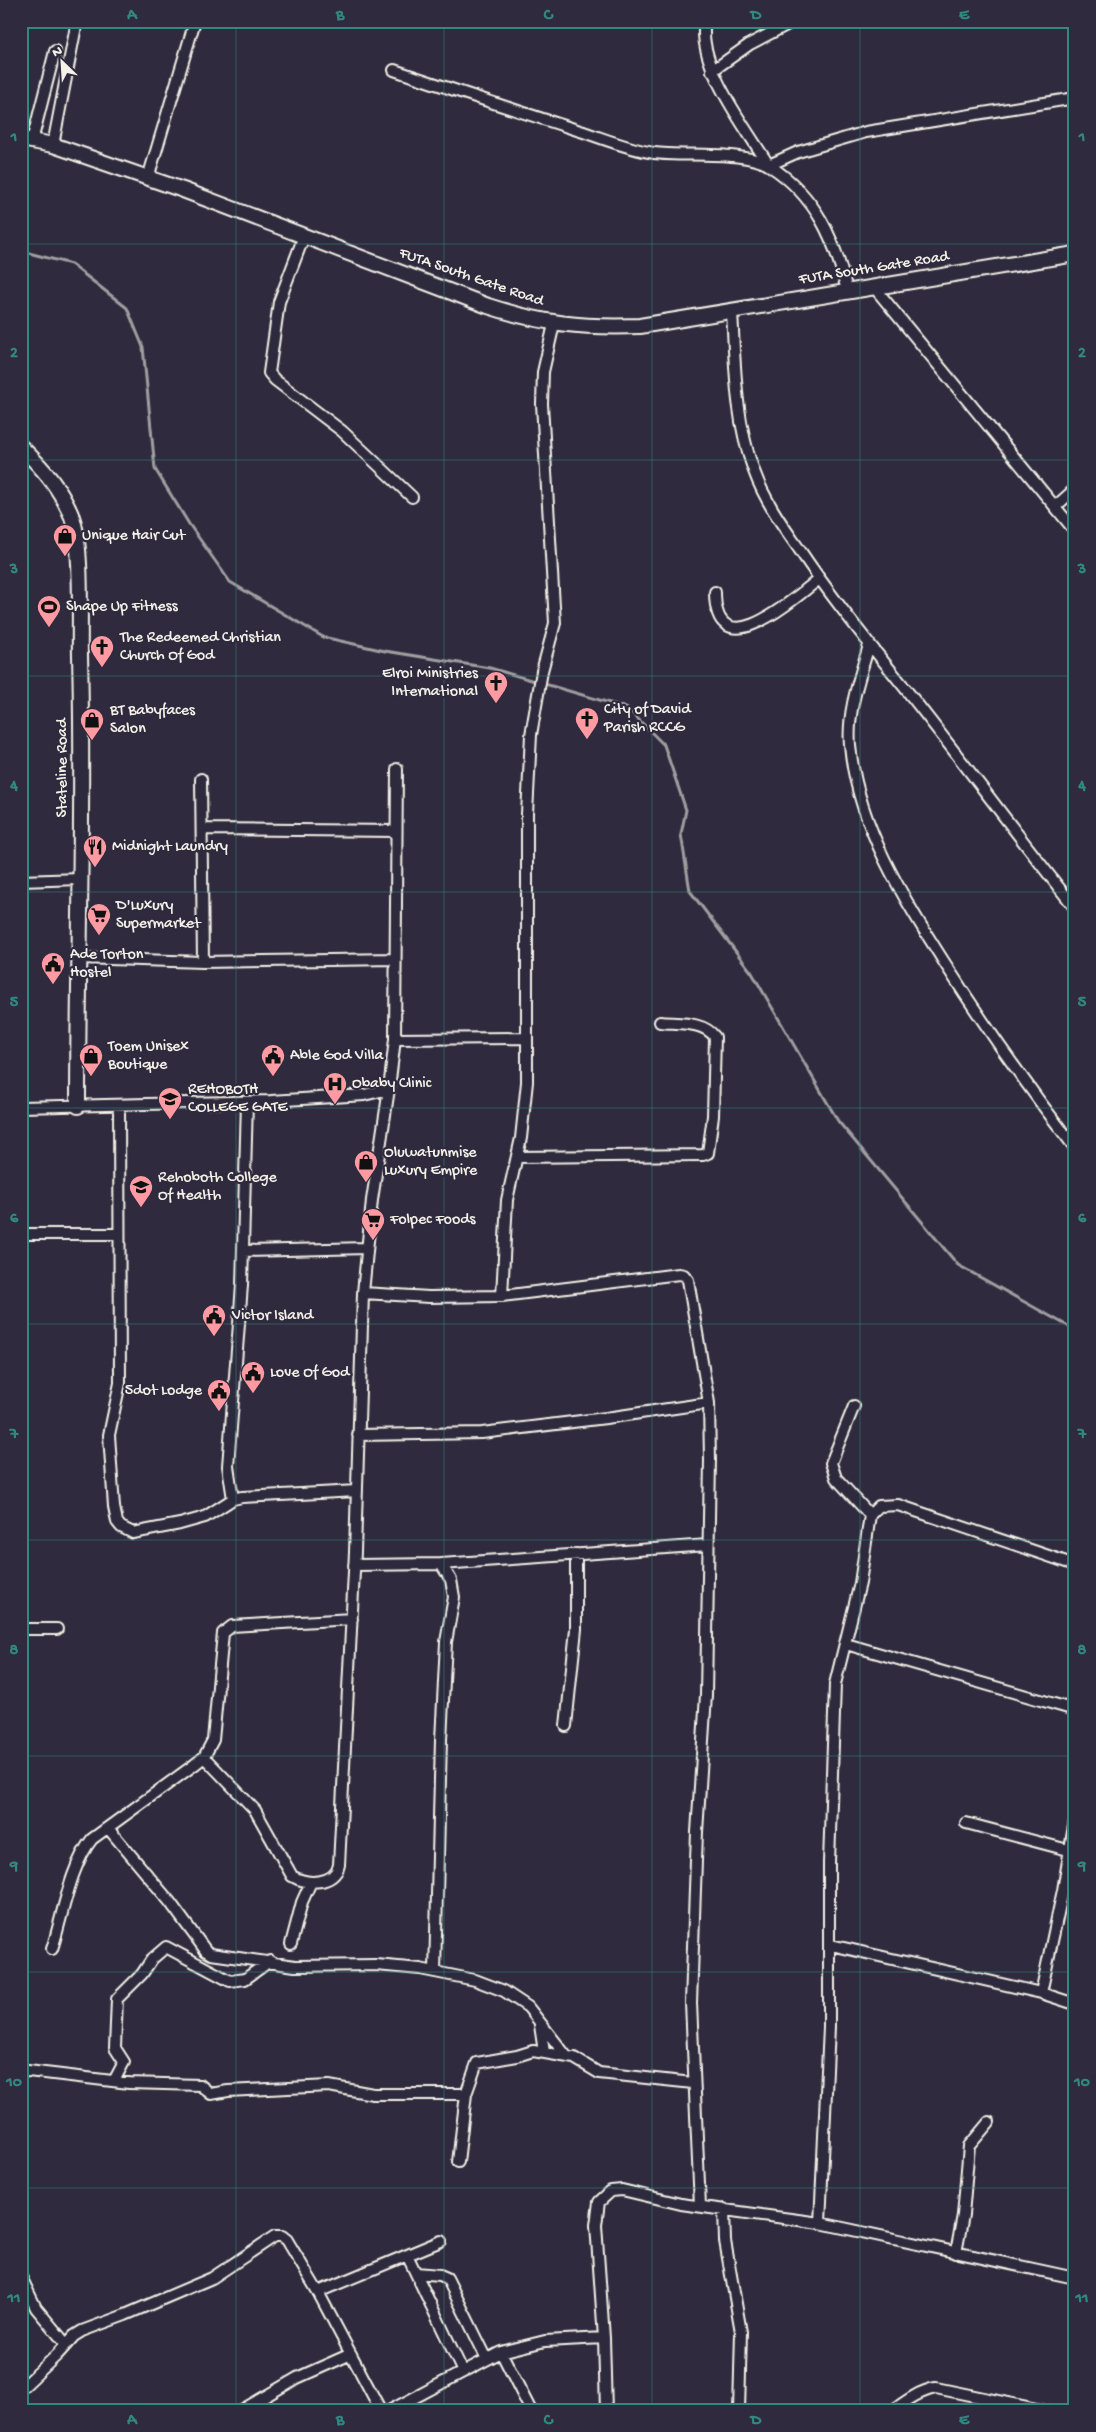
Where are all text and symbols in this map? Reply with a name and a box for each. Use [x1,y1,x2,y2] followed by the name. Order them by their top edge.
[126,7,138,26] text: A
[335,7,345,26] text: B
[543,7,554,26] text: C
[749,7,762,26] text: D
[959,7,970,26] text: E
[38,38,88,88] north arrow
[50,43,65,62] text: N
[10,129,17,148] text: 1
[1078,129,1085,148] text: 1
[395,244,547,312] street label: FUTA South Gate Road
[797,248,952,290] street label: FUTA South Gate Road
[10,345,18,364] text: 2
[1078,345,1086,364] text: 2
[52,523,78,557] shop icon: Unique Hair Cut
[82,527,187,546] place label: Unique Hair Cut
[9,561,18,580] text: 3
[1077,561,1086,580] text: 3
[36,594,62,628] sports icon: Shape Up Fitness
[66,598,179,617] place label: Shape Up Fitness
[119,629,281,666] place label: The Redeemed Christian Church Of God
[89,634,115,668] church icon: The Redeemed Christian Church Of God
[382,665,479,702] place label: Elroi Ministries International
[483,670,509,704] church icon: Elroi Ministries International
[603,701,692,738] place label: City of David Parish RCCG
[109,702,196,739] place label: BT Babyfaces Salon
[574,706,600,740] church icon: City of David Parish RCCG
[79,707,105,741] shop icon: BT Babyfaces Salon
[54,717,73,818] street label: Stateline Road
[9,778,18,797] text: 4
[1077,778,1086,797] text: 4
[82,834,108,868] restaurant icon: Midnight Laundry
[112,838,228,857] place label: Midnight Laundry
[115,897,202,934] place label: D'Luxury Supermarket
[86,902,112,936] supermarket icon: D'Luxury Supermarket
[70,946,144,983] place label: Ade Torton Hostel
[40,951,66,985] public building icon: Ade Torton Hostel
[10,994,19,1013] text: 5
[1078,994,1087,1013] text: 5
[107,1038,189,1075] place label: Toem Unisex Boutique
[78,1043,104,1077] shop icon: Toem Unisex Boutique
[260,1043,286,1077] public building icon: Able God Villa
[290,1047,384,1066] place label: Able God Villa
[322,1071,348,1105] hospital icon: Obaby Clinic
[352,1075,432,1094] place label: Obaby Clinic
[188,1081,289,1118] place label: REHOBOTH COLLEGE GATE
[157,1086,183,1120] school or university icon: REHOBOTH COLLEGE GATE
[384,1144,478,1181] place label: Oluwatunmise Luxury Empire
[353,1149,379,1183] shop icon: Oluwatunmise Luxury Empire
[158,1169,278,1206] place label: Rehoboth College Of Health
[128,1174,154,1208] school or university icon: Rehoboth College Of Health
[360,1207,386,1241] supermarket icon: Folpec Foods
[10,1210,19,1229] text: 6
[1078,1210,1087,1229] text: 6
[389,1211,477,1230] place label: Folpec Foods
[201,1303,227,1337] public building icon: Victor Island
[231,1307,315,1326] place label: Victor Island
[240,1360,266,1394] public building icon: Love Of God
[270,1364,351,1383] place label: Love Of God
[206,1378,232,1412] public building icon: 5dot Lodge
[125,1382,203,1401] place label: 5dot Lodge
[9,1426,19,1445] text: 7
[1077,1426,1087,1445] text: 7
[10,1642,19,1661] text: 8
[1078,1642,1087,1661] text: 8
[9,1858,18,1877] text: 9
[1077,1858,1086,1877] text: 9
[5,2074,22,2093] text: 10
[1073,2074,1090,2093] text: 10
[7,2290,20,2309] text: 11
[1075,2290,1088,2309] text: 11
[126,2412,138,2431] text: A
[335,2412,345,2431] text: B
[543,2412,554,2431] text: C
[749,2412,762,2431] text: D
[959,2412,970,2431] text: E

